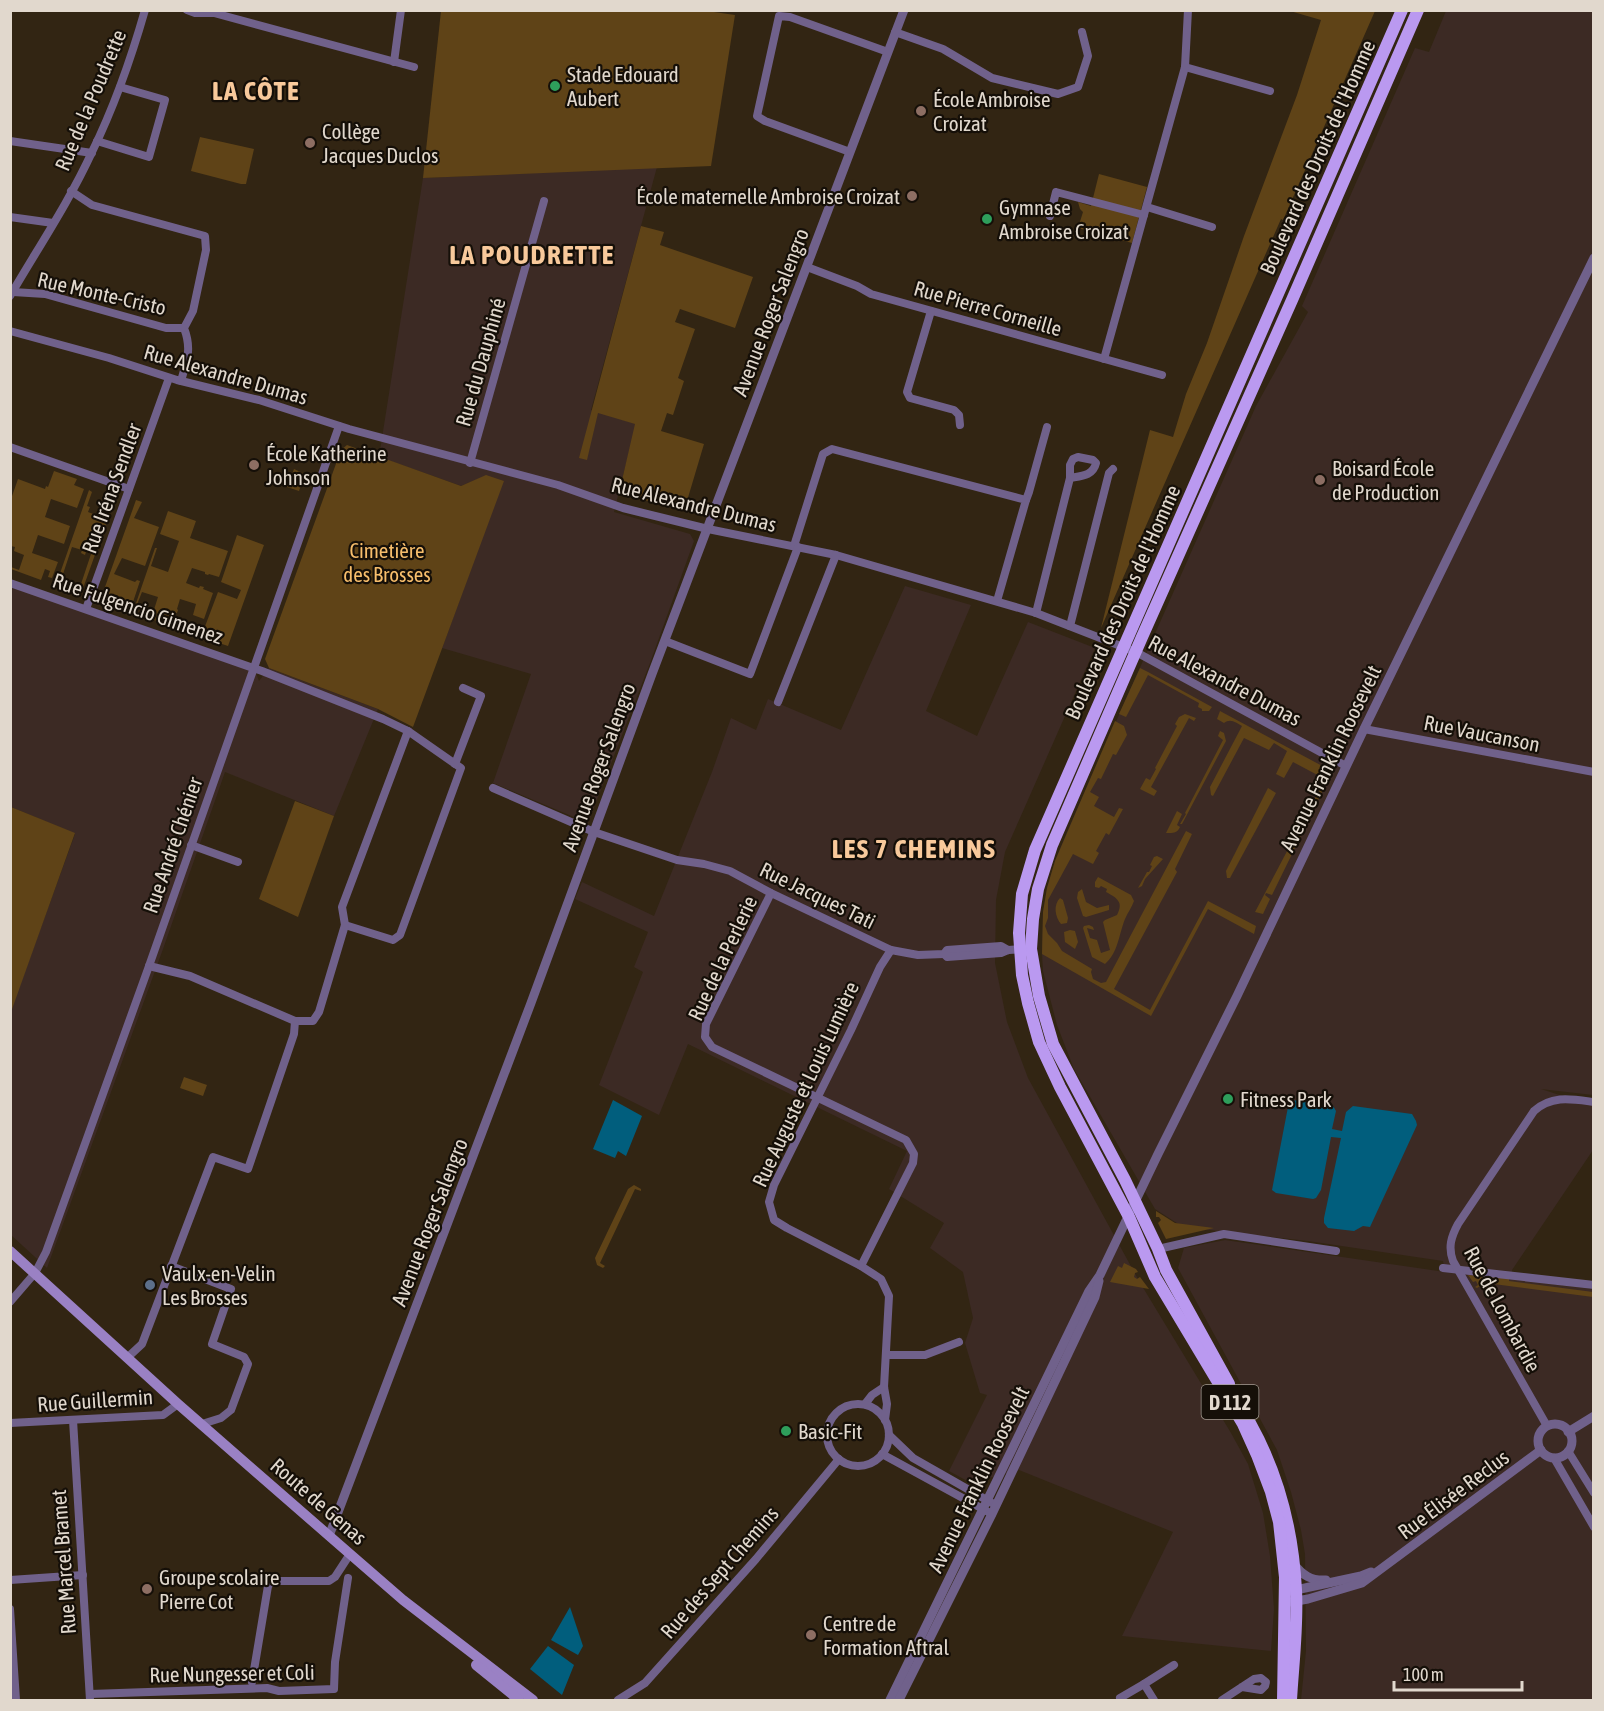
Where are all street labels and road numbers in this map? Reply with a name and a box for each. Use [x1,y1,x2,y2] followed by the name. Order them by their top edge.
[49,26,131,174] street label: Rue de la Poudrette
[1254,36,1380,278] street label: Boulevard des Droits de l'Homme
[727,225,813,399] street label: Avenue Roger Salengro
[35,267,169,319] street label: Rue Monte-Cristo
[911,275,1065,341] street label: Rue Pierre Corneille
[450,295,510,429] street label: Rue du Dauphiné
[141,339,311,409] street label: Rue Alexandre Dumas
[76,419,146,556] street label: Rue Iréna Sendler
[609,472,779,536] street label: Rue Alexandre Dumas
[1059,481,1185,723] street label: Boulevard des Droits de l'Homme
[50,568,227,649] street label: Rue Fulgencio Gimenez
[1145,630,1305,730] street label: Rue Alexandre Dumas
[1274,661,1386,855] street label: Avenue Franklin Roosevelt
[556,680,640,854] street label: Avenue Roger Salengro
[1422,710,1542,756] street label: Rue Vaucanson
[138,773,207,916] street label: Rue André Chénier
[756,857,880,933] street label: Rue Jacques Tati
[683,892,761,1024] street label: Rue de la Perlerie
[747,978,863,1190] street label: Rue Auguste et Louis Lumière
[386,1135,472,1309] street label: Avenue Roger Salengro
[1460,1242,1546,1376] street label: Rue de Lombardie
[922,1382,1034,1576] street label: Avenue Franklin Roosevelt
[36,1384,154,1416] street label: Rue Guillermin
[1202,1385,1258,1419] road number: D 112
[1393,1445,1513,1543] street label: Rue Élisée Reclus
[266,1453,372,1549] street label: Route de Genas
[46,1489,80,1635] street label: Rue Marcel Bramet
[655,1501,783,1643] street label: Rue des Sept Chemins
[149,1660,315,1686] street label: Rue Nungesser et Coli

